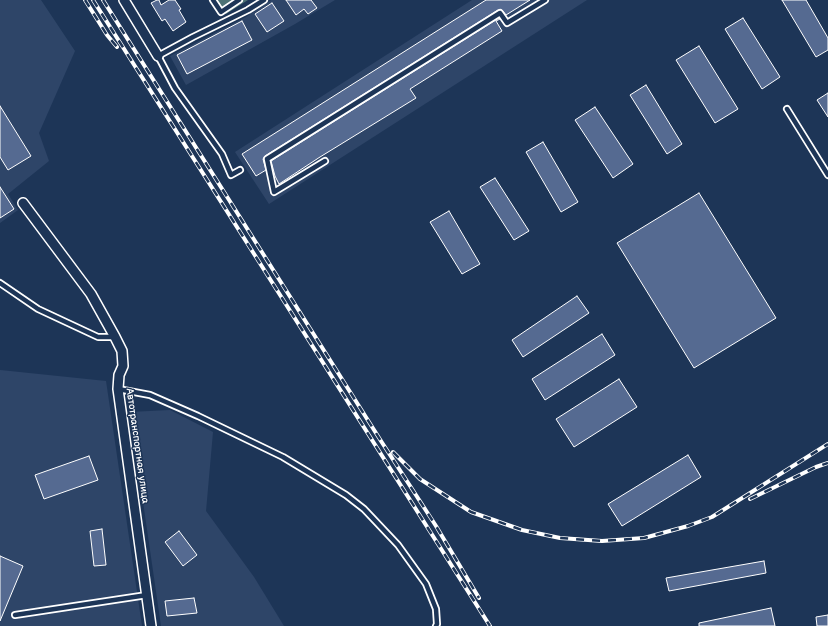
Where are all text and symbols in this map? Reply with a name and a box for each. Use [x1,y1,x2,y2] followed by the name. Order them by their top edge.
[123,388,151,504] street label: Автотранспортная улица

